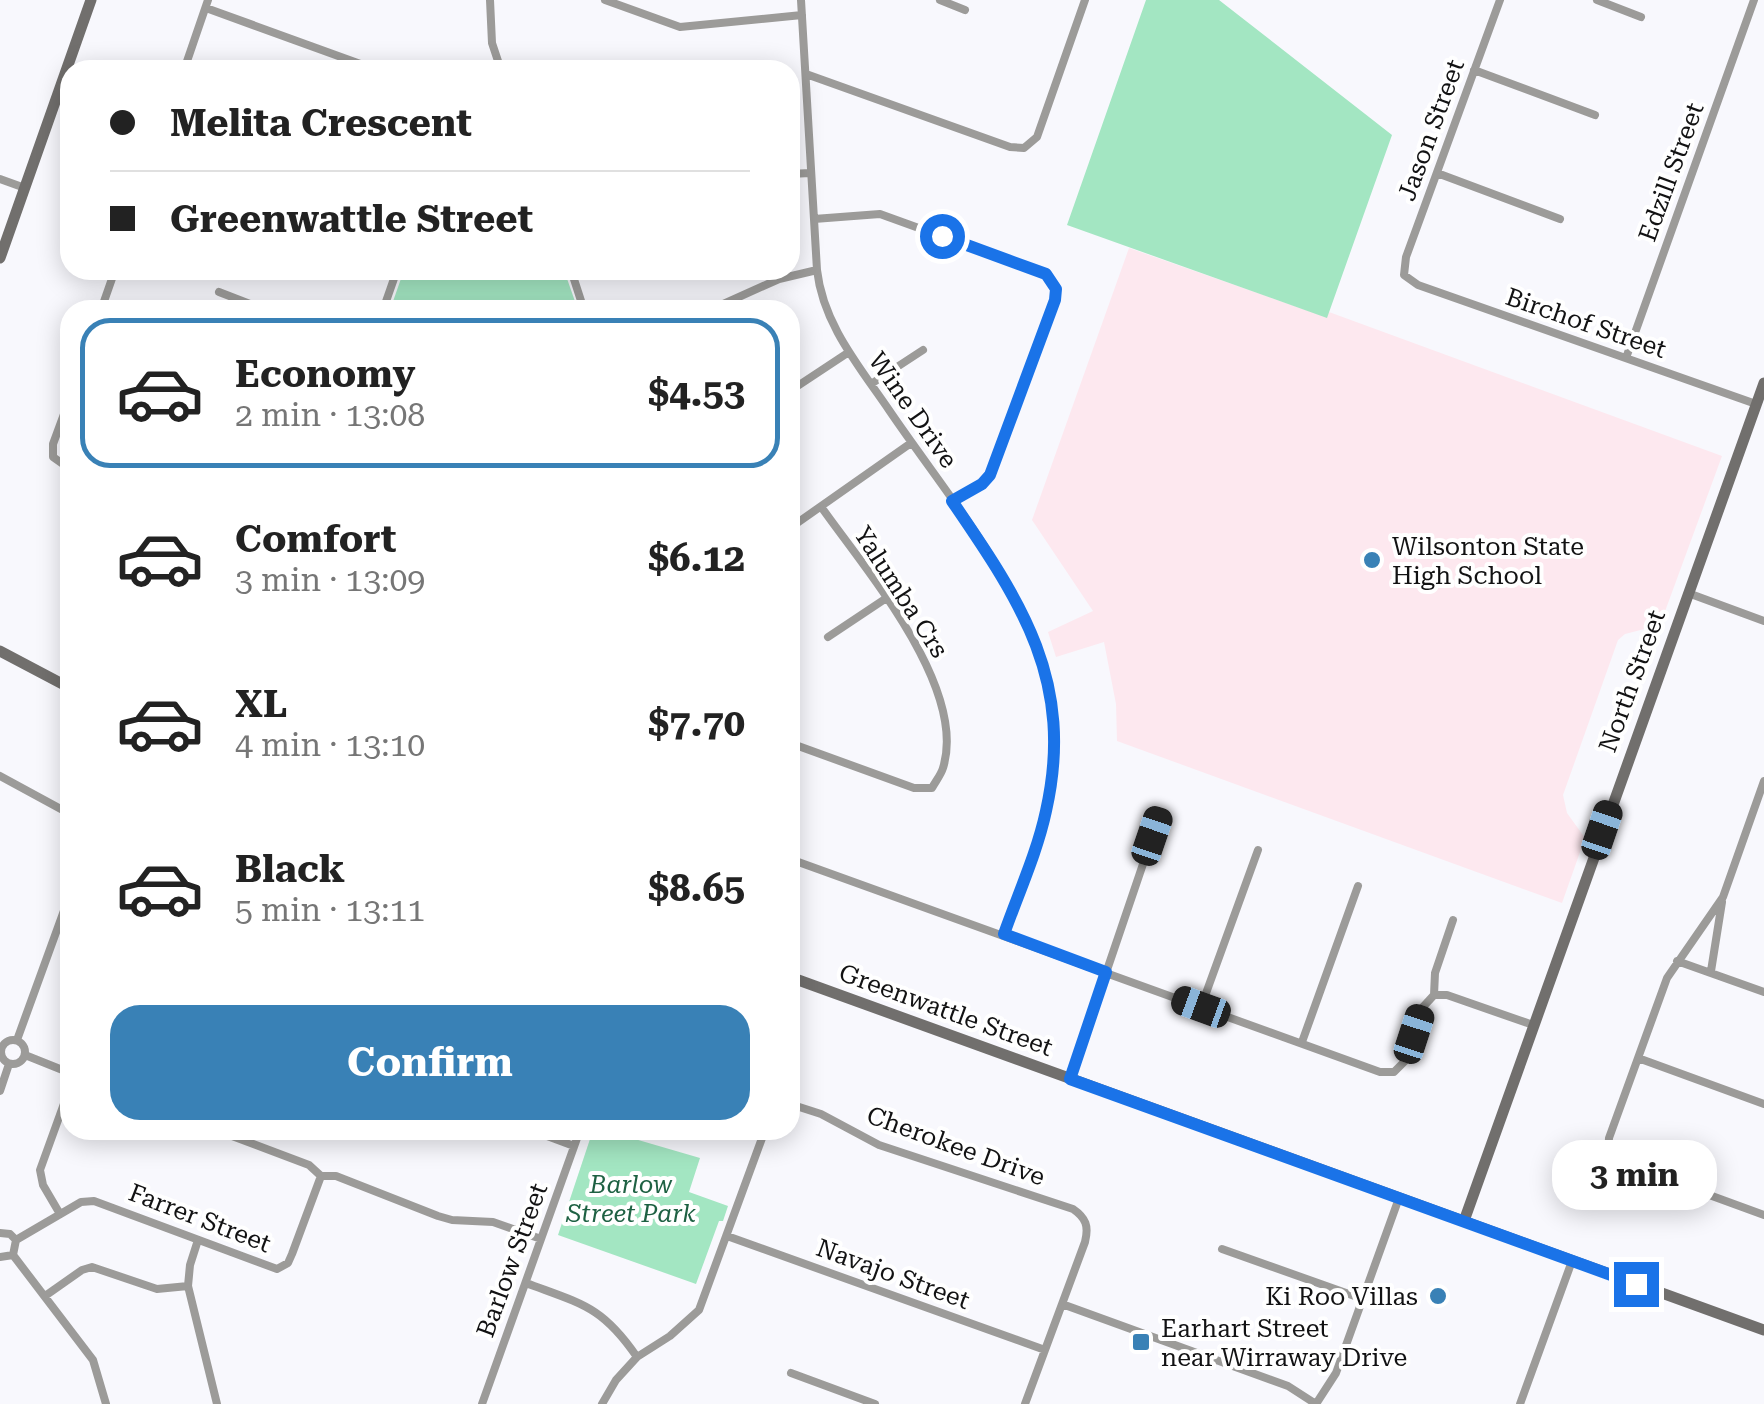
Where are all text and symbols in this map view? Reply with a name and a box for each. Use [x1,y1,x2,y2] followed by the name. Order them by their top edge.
[1392,55,1470,205] street label: Jason Street
[1633,99,1709,245] street label: Edzill Street
[170,101,472,145] text: Melita Crescent
[170,197,533,241] text: Greenwattle Street
[920,214,965,259] route start
[1502,282,1670,364] street label: Birchof Street
[862,346,964,474] street label: Wine Drive
[115,348,205,438] icon: car
[235,352,415,396] text: Economy
[648,371,745,415] text: $4.53
[235,396,425,434] text: 2 min · 13:08
[115,513,205,603] icon: car
[235,517,396,561] text: Comfort
[848,521,954,663] street label: Yalumba Crs
[1392,532,1584,590] place label: Wilsonton State High School
[648,536,745,580] text: $6.12
[1361,549,1383,571] marker: Wilsonton State High School
[235,561,425,599] text: 3 min · 13:09
[1593,606,1671,756] street label: North Street
[115,678,205,768] icon: car
[235,682,287,726] text: XL
[648,701,745,745] text: $7.70
[235,726,425,764] text: 4 min · 13:10
[1578,797,1626,863] car
[1128,803,1176,869] car
[115,843,205,933] icon: car
[235,847,345,891] text: Black
[648,866,745,910] text: $8.65
[235,891,425,929] text: 5 min · 13:11
[835,958,1057,1062] street label: Greenwattle Street
[1168,983,1234,1031] car
[1390,1001,1438,1067] car
[110,1005,750,1120] button: Confirm
[863,1100,1049,1192] street label: Cherokee Drive
[1554,1139,1718,1209] callout: 3 min
[1590,1156,1679,1194] text: 3 min
[565,1170,696,1228] park label: Barlow Street Park
[125,1178,275,1258] street label: Farrer Street
[471,1179,553,1341] street label: Barlow Street
[812,1233,974,1315] street label: Navajo Street
[1614,1262,1659,1307] route end
[1265,1282,1418,1311] place label: Ki Roo Villas
[1427,1285,1449,1307] marker: Ki Roo Villas
[1161,1314,1407,1372] place label: Earhart Street near Wirraway Drive
[1130,1331,1152,1353] marker: Earhart Street near Wirraway Drive

